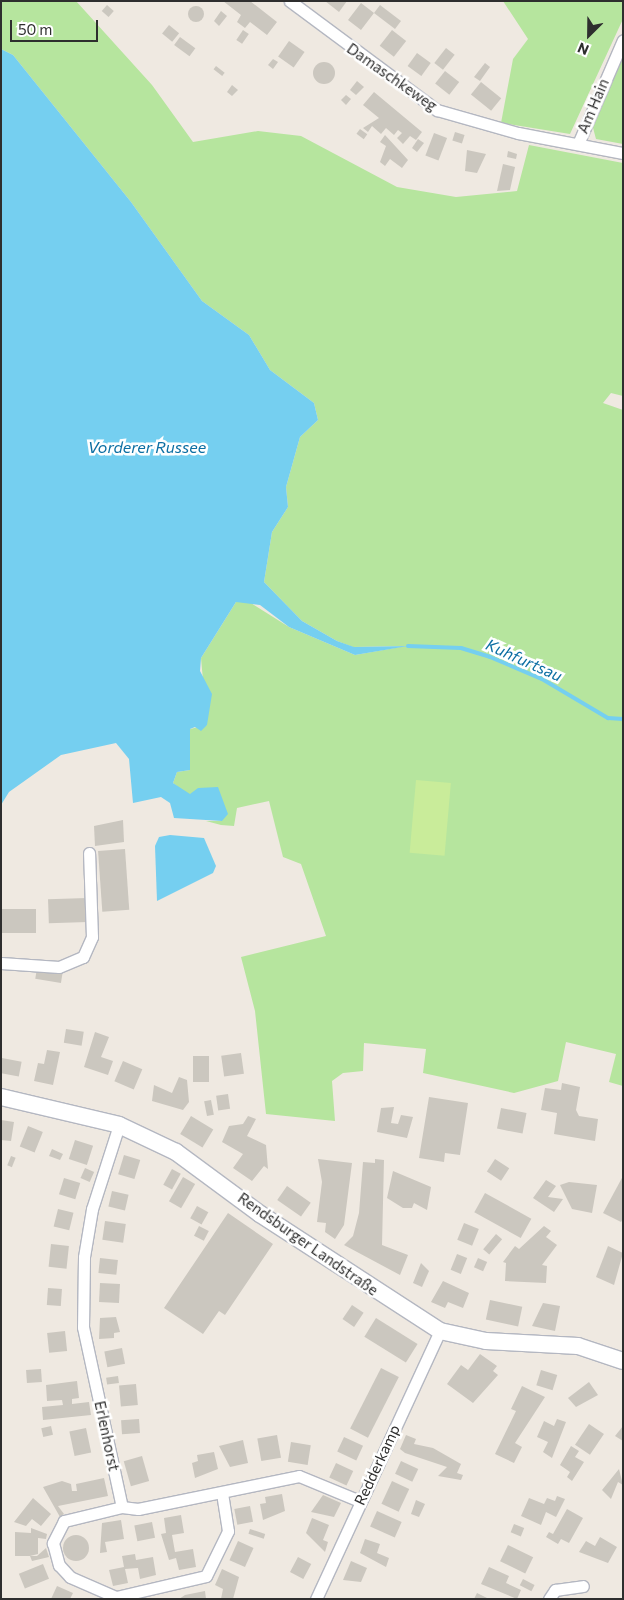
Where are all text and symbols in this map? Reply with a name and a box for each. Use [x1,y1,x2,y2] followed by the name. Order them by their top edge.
[12,10,100,42] scale bar
[564,10,614,60] north arrow
[18,20,52,38] text: 50 m
[343,39,441,115] street label: Damaschkeweg
[575,39,591,59] text: N
[573,76,613,136] street label: Am Hain
[88,437,206,457] water label: Vorderer Russee
[483,635,565,685] water label: Kuhfurtsau
[234,1189,382,1299] street label: Rendsburger Landstraße
[91,1399,123,1473] street label: Erlenhorst
[351,1422,403,1508] street label: Redderkamp

